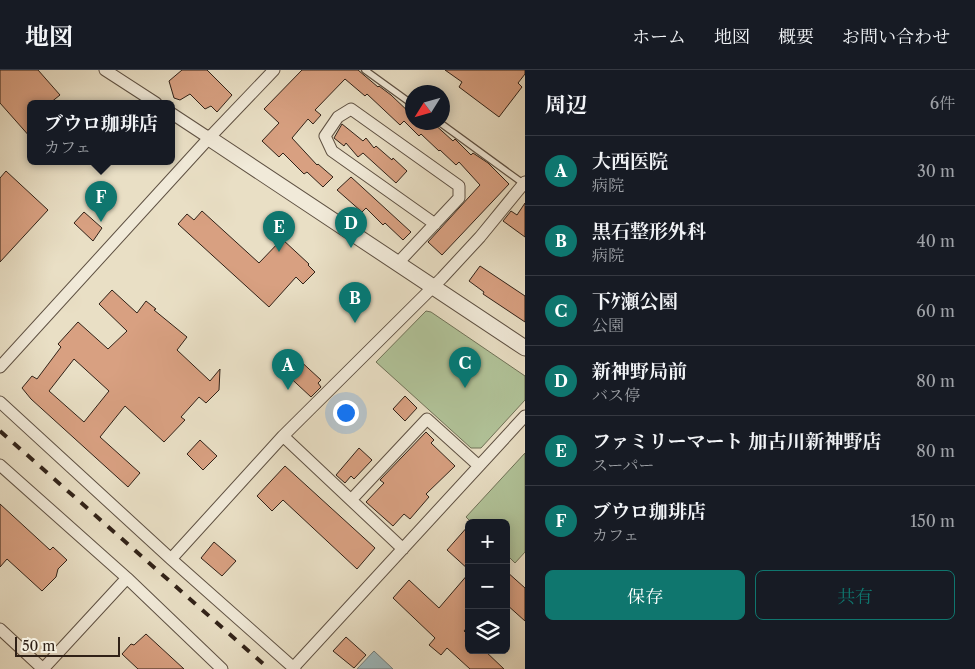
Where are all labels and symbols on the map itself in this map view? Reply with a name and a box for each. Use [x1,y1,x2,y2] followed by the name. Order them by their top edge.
[405,85,450,130] north arrow
[85,181,117,222] pin: F
[335,207,367,248] pin: D
[263,211,295,252] pin: E
[339,282,371,323] pin: B
[449,347,481,388] pin: C
[272,349,304,390] pin: A
[333,400,359,426] your location
[15,634,120,657] scale bar

